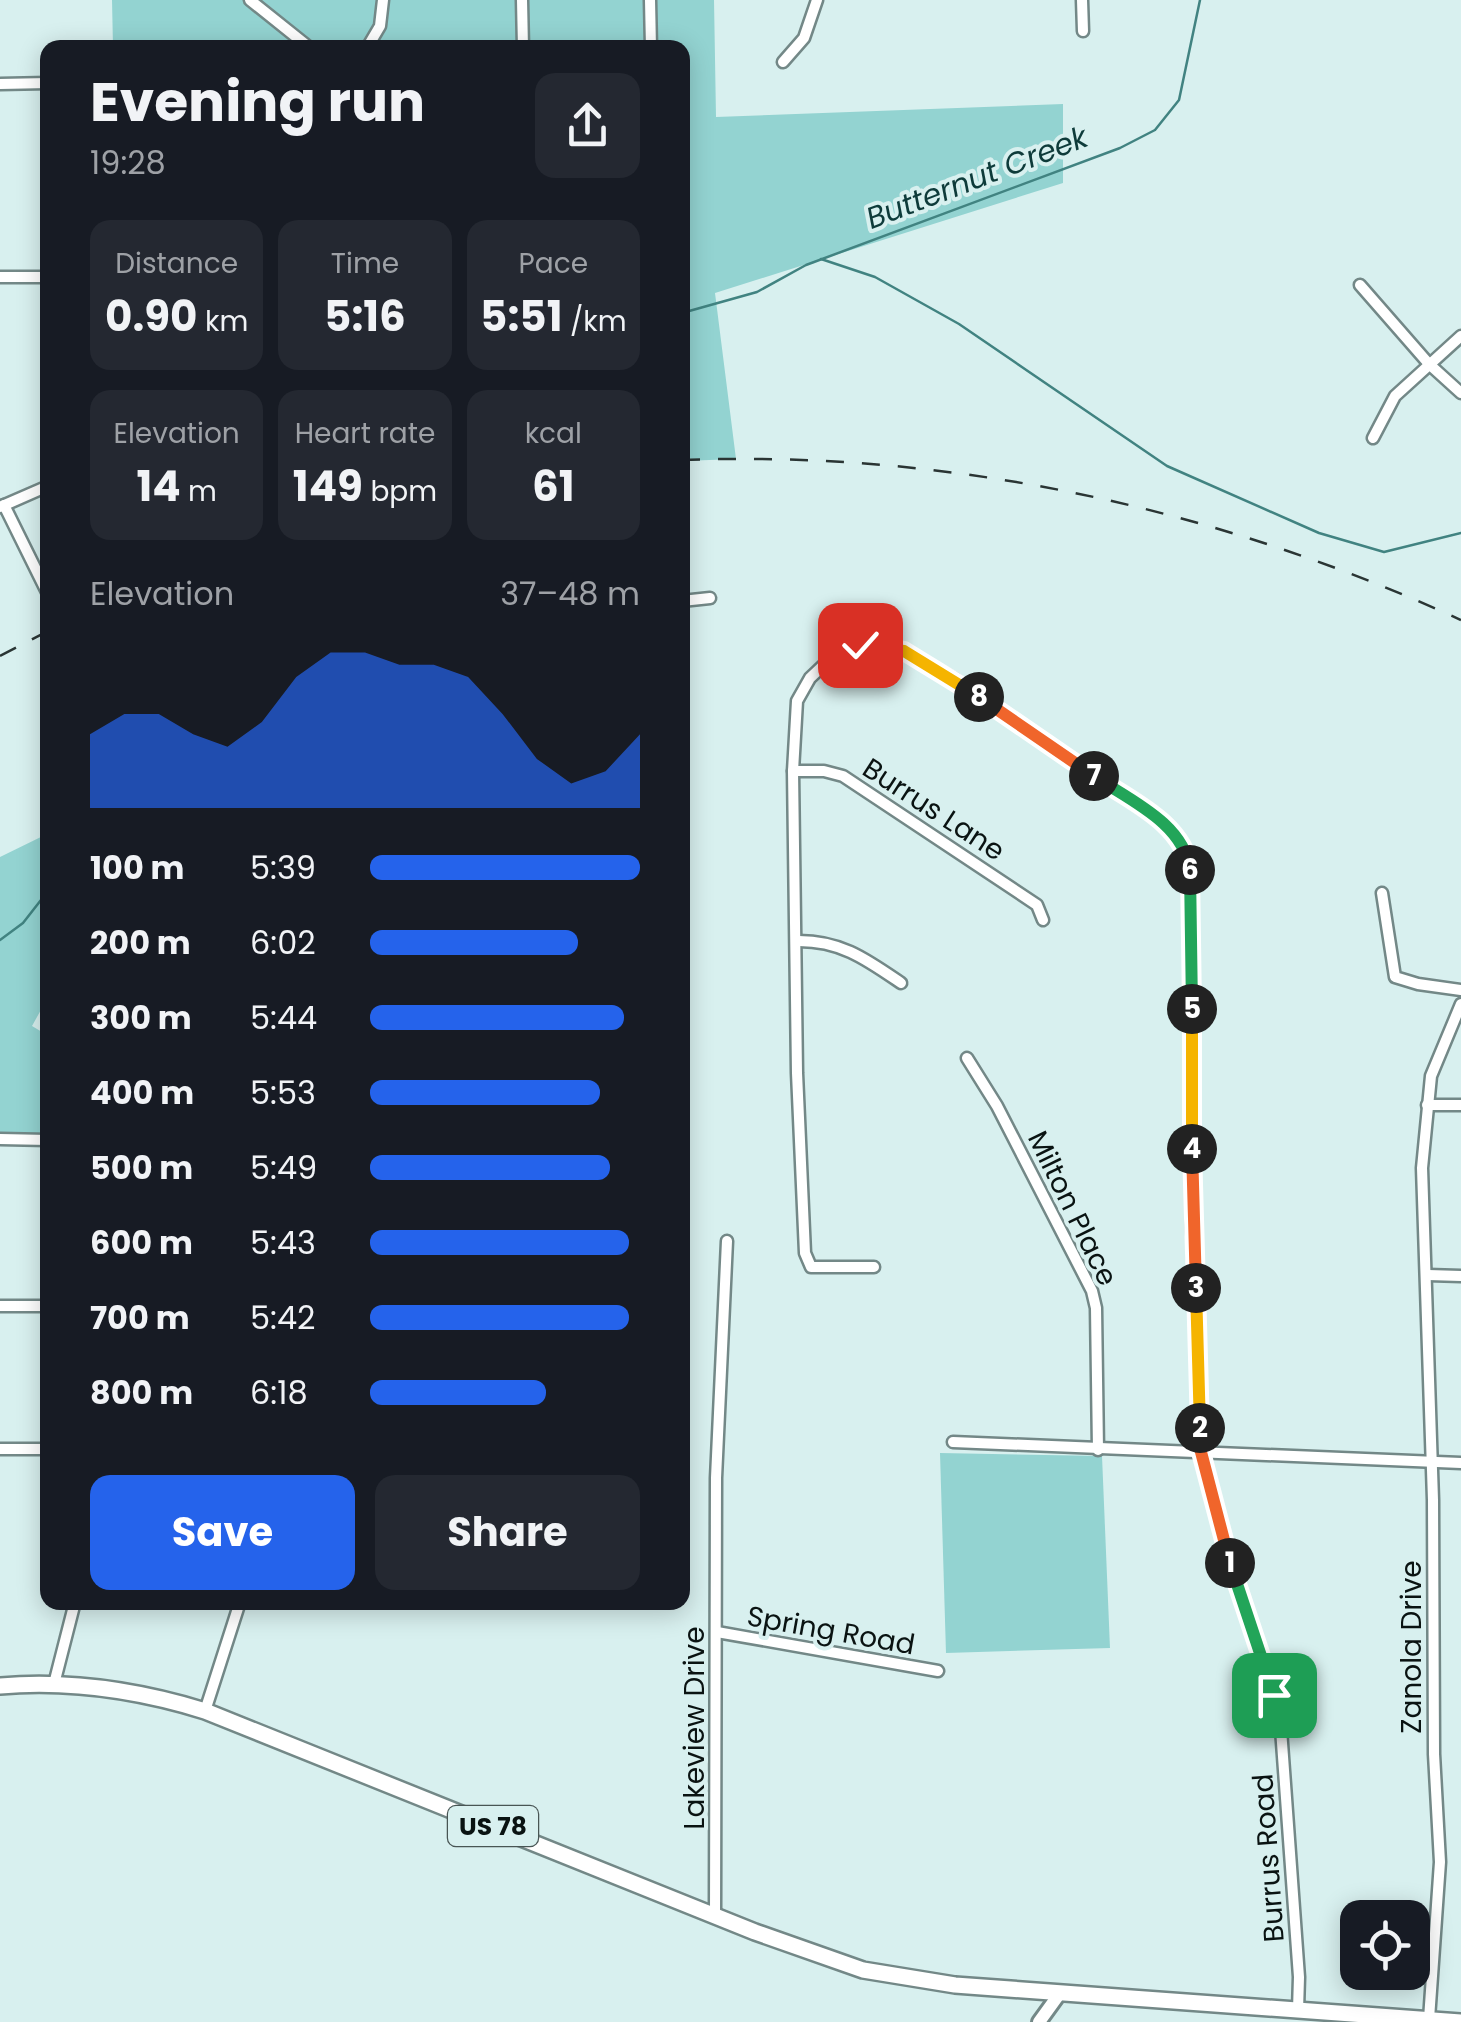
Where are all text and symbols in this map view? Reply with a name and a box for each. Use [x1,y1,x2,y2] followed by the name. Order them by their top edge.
[90,63,425,140] text: Evening run
[535,73,640,178] button: share
[860,115,1095,240] water label: Butternut Creek
[90,140,166,185] text: 19:28
[115,244,238,283] text: Distance
[331,244,399,283] text: Time
[519,244,588,283] text: Pace
[105,287,198,346] text: 0.90
[324,287,406,346] text: 5:16
[480,287,562,346] text: 5:51
[198,302,248,341] text: km
[562,302,627,341] text: /km
[114,414,240,453] text: Elevation
[295,414,435,453] text: Heart rate
[525,414,582,453] text: kcal
[136,457,181,516] text: 14
[293,457,363,516] text: 149
[532,457,575,516] text: 61
[181,472,217,511] text: m
[363,472,437,511] text: bpm
[90,571,234,616] text: Elevation
[500,571,640,616] text: 37–48 m
[818,603,903,688] pin
[833,618,888,673] icon: check
[954,672,1004,722] pin: 8
[970,677,988,716] text: 8
[855,749,1012,870] street label: Burrus Lane
[1069,751,1119,801] pin: 7
[1087,756,1101,795] text: 7
[90,845,184,890] text: 100 m
[250,845,316,890] text: 5:39
[1165,845,1215,895] pin: 6
[1181,850,1199,889] text: 6
[90,920,191,965] text: 200 m
[250,920,316,965] text: 6:02
[1167,984,1217,1034] pin: 5
[1183,989,1201,1028] text: 5
[90,995,192,1040] text: 300 m
[250,995,317,1040] text: 5:44
[90,1070,194,1115] text: 400 m
[250,1070,316,1115] text: 5:53
[1018,1124,1127,1292] street label: Milton Place
[1167,1124,1217,1174] pin: 4
[1183,1129,1201,1168] text: 4
[90,1145,193,1190] text: 500 m
[250,1145,317,1190] text: 5:49
[90,1220,193,1265] text: 600 m
[250,1220,316,1265] text: 5:43
[1171,1263,1221,1313] pin: 3
[1188,1268,1204,1307] text: 3
[90,1295,190,1340] text: 700 m
[250,1295,315,1340] text: 5:42
[90,1370,193,1415] text: 800 m
[250,1370,308,1415] text: 6:18
[1175,1403,1225,1453] pin: 2
[1192,1408,1208,1447] text: 2
[90,1475,355,1590] button: Save
[375,1475,640,1590] button: Share
[1205,1538,1255,1588] pin: 1
[1225,1543,1235,1582] text: 1
[1392,1560,1431,1734] street label: Zanola Drive
[744,1597,918,1664] street label: Spring Road
[675,1626,714,1830] street label: Lakeview Drive
[1232,1653,1317,1738] pin
[1247,1668,1302,1723] icon: arrive
[1243,1772,1294,1944] street label: Burrus Road
[448,1806,538,1846] road number: US 78
[1340,1900,1430,1990] map controls
[1340,1900,1430,1990] button: locate

